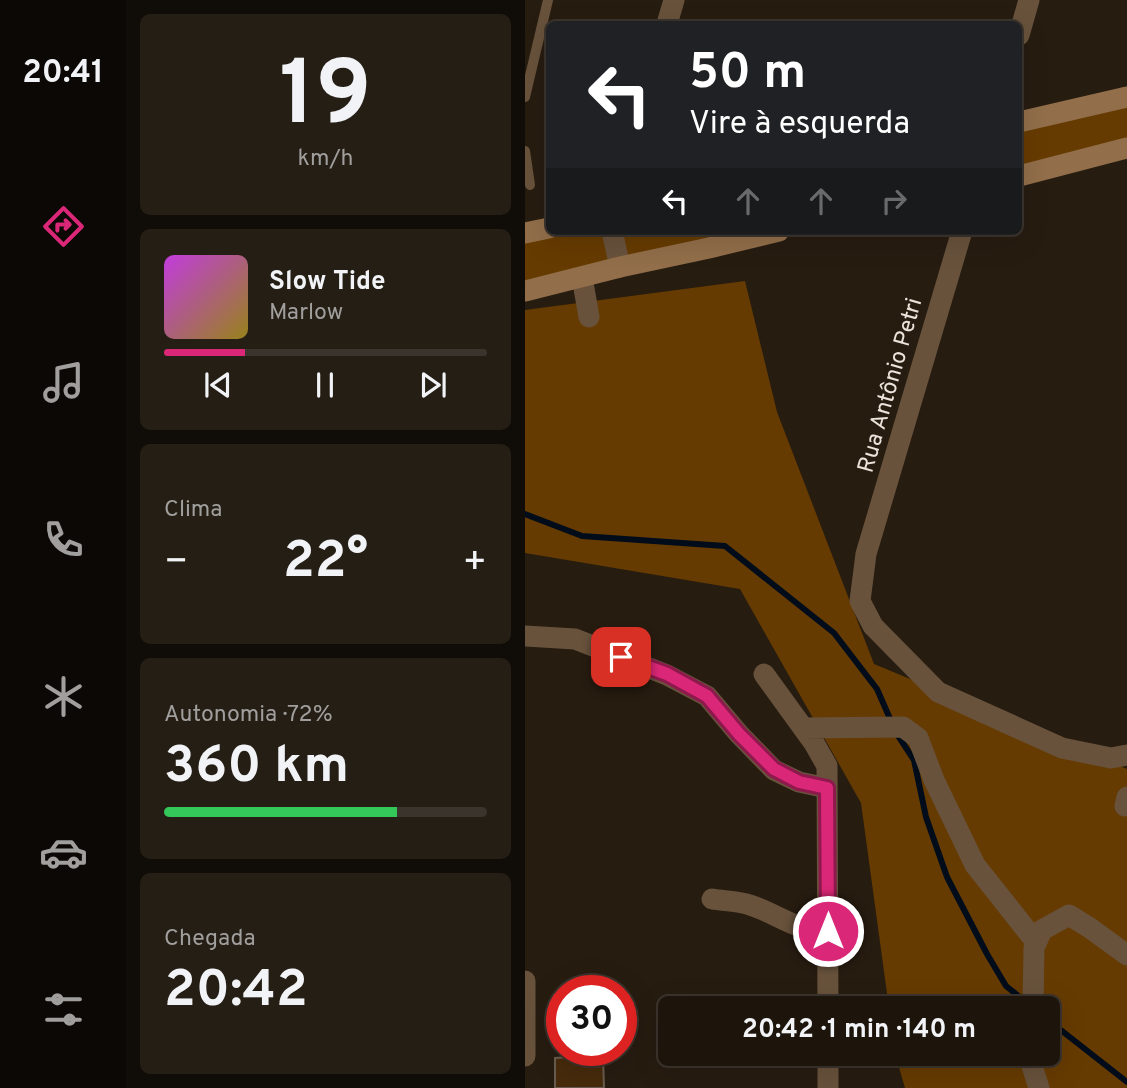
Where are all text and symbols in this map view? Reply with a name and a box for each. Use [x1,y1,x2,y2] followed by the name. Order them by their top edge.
[279,42,372,157] text: 19
[689,44,806,106] text: 50 m
[574,49,665,140] icon: left
[22,54,104,94] text: 20:41
[689,105,910,145] text: Vire à esquerda
[298,145,353,174] text: km/h
[656,182,694,220] icon: left
[729,182,767,220] icon: ahead
[802,182,840,220] icon: ahead
[875,182,913,220] icon: right
[39,202,88,251] icon: directions
[269,266,386,299] text: Slow Tide
[853,295,930,476] street label: Rua Antônio Petri
[269,299,343,328] text: Marlow
[39,358,88,407] icon: music
[199,366,237,404] icon: previous
[306,366,344,404] icon: pause
[414,366,452,404] icon: next
[164,496,222,525] text: Clima
[39,515,88,564] icon: phone
[283,530,368,596] text: 22°
[164,539,189,588] text: −
[462,539,487,588] text: +
[591,627,651,687] pin
[602,638,640,676] icon: arrive
[39,672,88,721] icon: climate
[164,701,333,730] text: Autonomia · 72%
[164,735,349,801] text: 360 km
[39,828,88,877] icon: car
[791,894,865,968] position arrow
[164,925,256,954] text: Chegada
[164,959,308,1025] text: 20:42
[546,975,637,1066] speed limit sign: 30
[39,985,88,1034] icon: filters
[742,1014,976,1047] text: 20:42 · 1 min · 140 m

